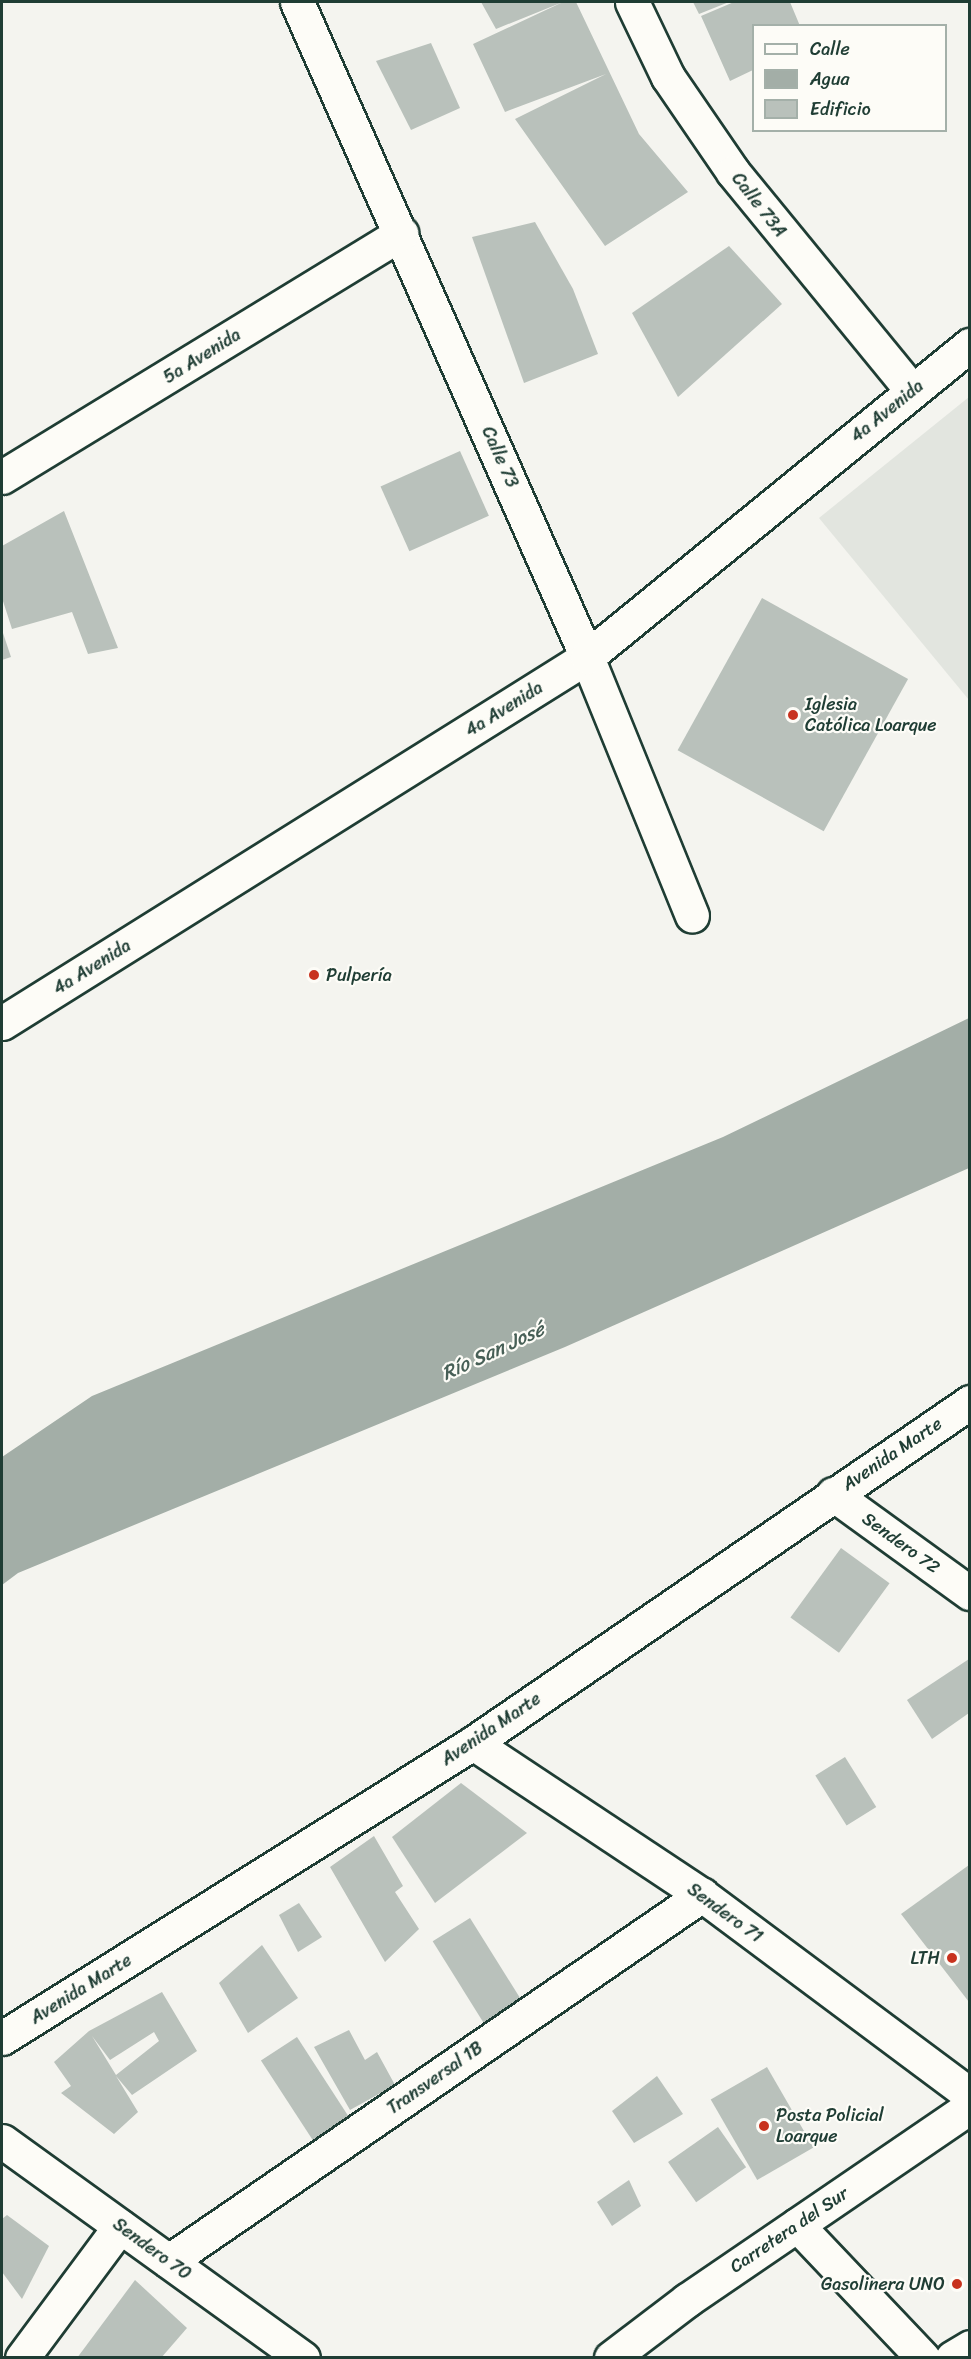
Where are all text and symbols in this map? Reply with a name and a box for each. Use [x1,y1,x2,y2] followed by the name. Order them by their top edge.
[752,24,947,132] legend
[810,33,850,65] text: Calle
[810,63,850,95] text: Agua
[810,93,871,125] text: Edificio
[727,168,791,242] street label: Calle 73A
[159,324,245,388] street label: 5a Avenida
[846,375,928,447] street label: 4a Avenida
[477,423,523,491] street label: Calle 73
[461,677,547,741] street label: 4a Avenida
[805,694,937,736] place label: Iglesia Católica Loarque
[786,708,800,722] marker: Iglesia Católica Loarque
[49,935,135,999] street label: 4a Avenida
[326,964,392,986] place label: Pulpería
[307,968,321,982] marker: Pulpería
[438,1317,548,1385] water label: Río San José
[838,1413,946,1495] street label: Avenida Marte
[858,1508,944,1578] street label: Sendero 72
[437,1688,545,1770] street label: Avenida Marte
[683,1878,767,1948] street label: Sendero 71
[910,1947,940,1969] place label: LTH
[26,1949,136,2029] street label: Avenida Marte
[945,1951,959,1965] marker: LTH
[383,2037,487,2119] street label: Transversal 1B
[776,2105,884,2148] place label: Posta Policial Loarque
[757,2119,771,2133] marker: Posta Policial Loarque
[726,2182,852,2278] street label: Carretera del Sur
[109,2213,195,2285] street label: Sendero 70
[821,2273,945,2295] place label: Gasolinera UNO
[950,2277,964,2291] marker: Gasolinera UNO

